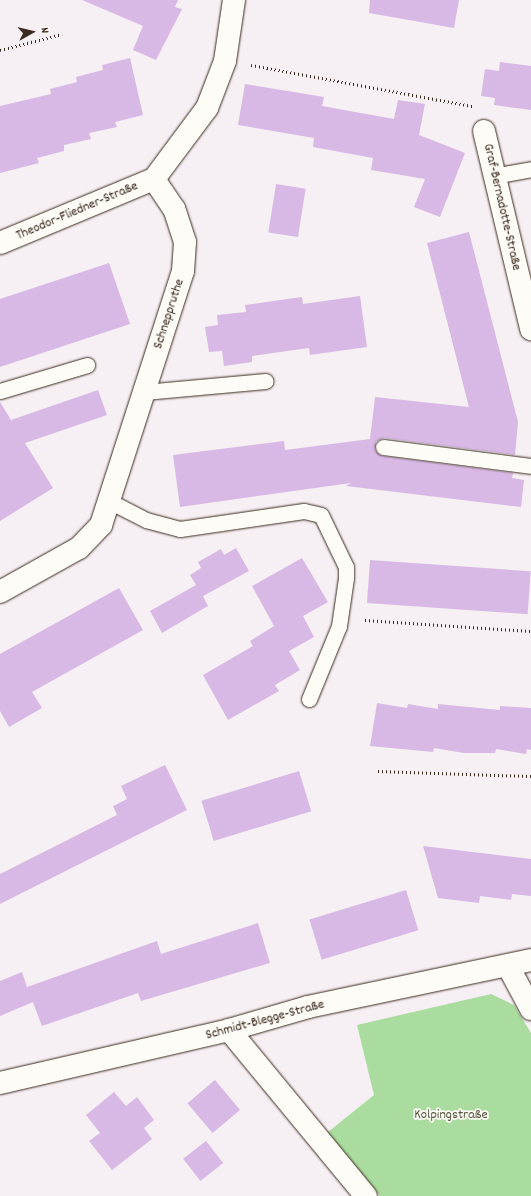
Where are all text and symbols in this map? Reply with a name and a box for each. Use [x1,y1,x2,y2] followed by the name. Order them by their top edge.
[12,12,52,52] north arrow
[36,27,52,34] text: N
[479,142,525,272] street label: Graf-Bernadotte-Straße
[14,178,140,244] street label: Theodor-Fliedner-Straße
[150,277,188,351] street label: Schneppruthe
[204,996,326,1044] street label: Schmidt-Blegge-Straße
[414,1107,488,1123] park label: Kolpingstraße

